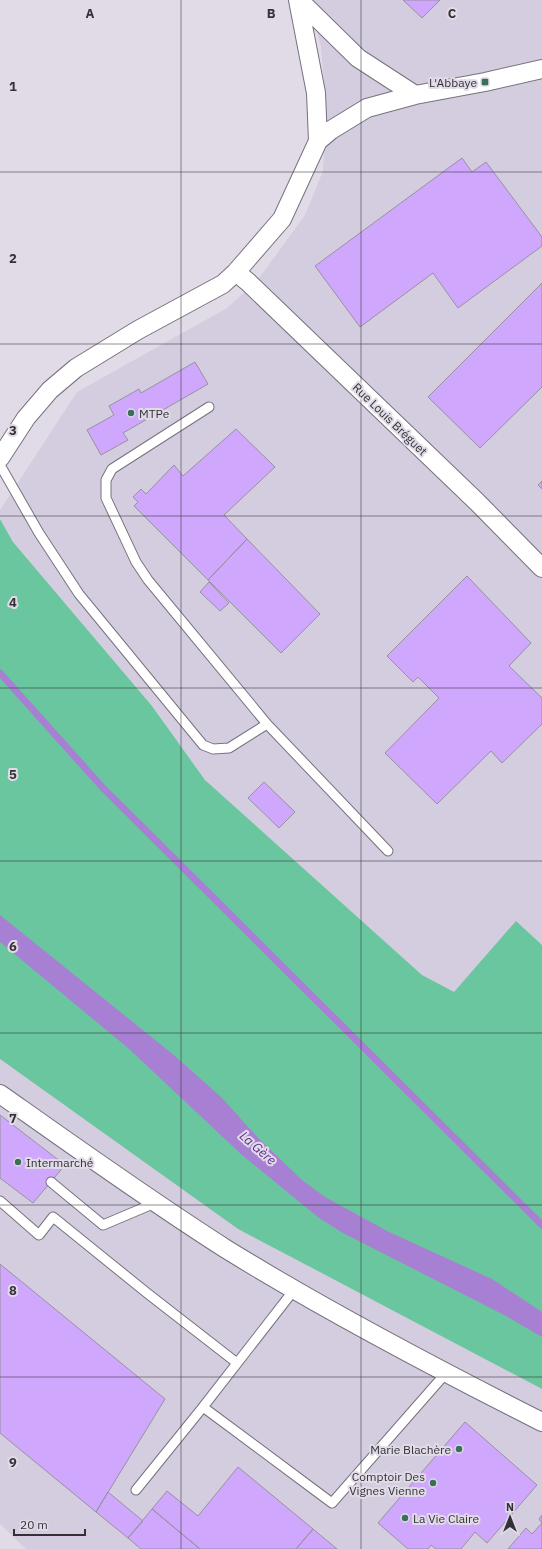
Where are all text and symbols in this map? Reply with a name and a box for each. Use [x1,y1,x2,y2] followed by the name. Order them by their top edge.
[86,5,95,22] text: A
[267,5,276,22] text: B
[448,5,457,22] text: C
[429,75,477,90] place label: L'Abbaye
[480,77,490,87] marker: L'Abbaye
[9,78,17,95] text: 1
[9,250,17,267] text: 2
[350,380,430,458] street label: Rue Louis Bréguet
[139,406,170,421] place label: MTPe
[126,408,136,418] marker: MTPe
[9,422,17,439] text: 3
[9,594,17,611] text: 4
[9,766,17,783] text: 5
[9,938,17,955] text: 6
[9,1110,17,1127] text: 7
[236,1127,280,1169] water label: La Gère
[26,1155,94,1170] place label: Intermarché
[13,1157,23,1167] marker: Intermarché
[9,1282,17,1299] text: 8
[370,1442,451,1457] place label: Marie Blachère
[454,1444,464,1454] marker: Marie Blachère
[9,1454,17,1471] text: 9
[349,1469,425,1498] place label: Comptoir Des Vignes Vienne
[428,1478,438,1488] marker: Comptoir Des Vignes Vienne
[490,1497,530,1537] north arrow
[506,1500,514,1514] text: N
[14,1511,85,1537] scale bar
[413,1511,479,1526] place label: La Vie Claire
[400,1513,410,1523] marker: La Vie Claire
[20,1517,48,1532] text: 20 m

